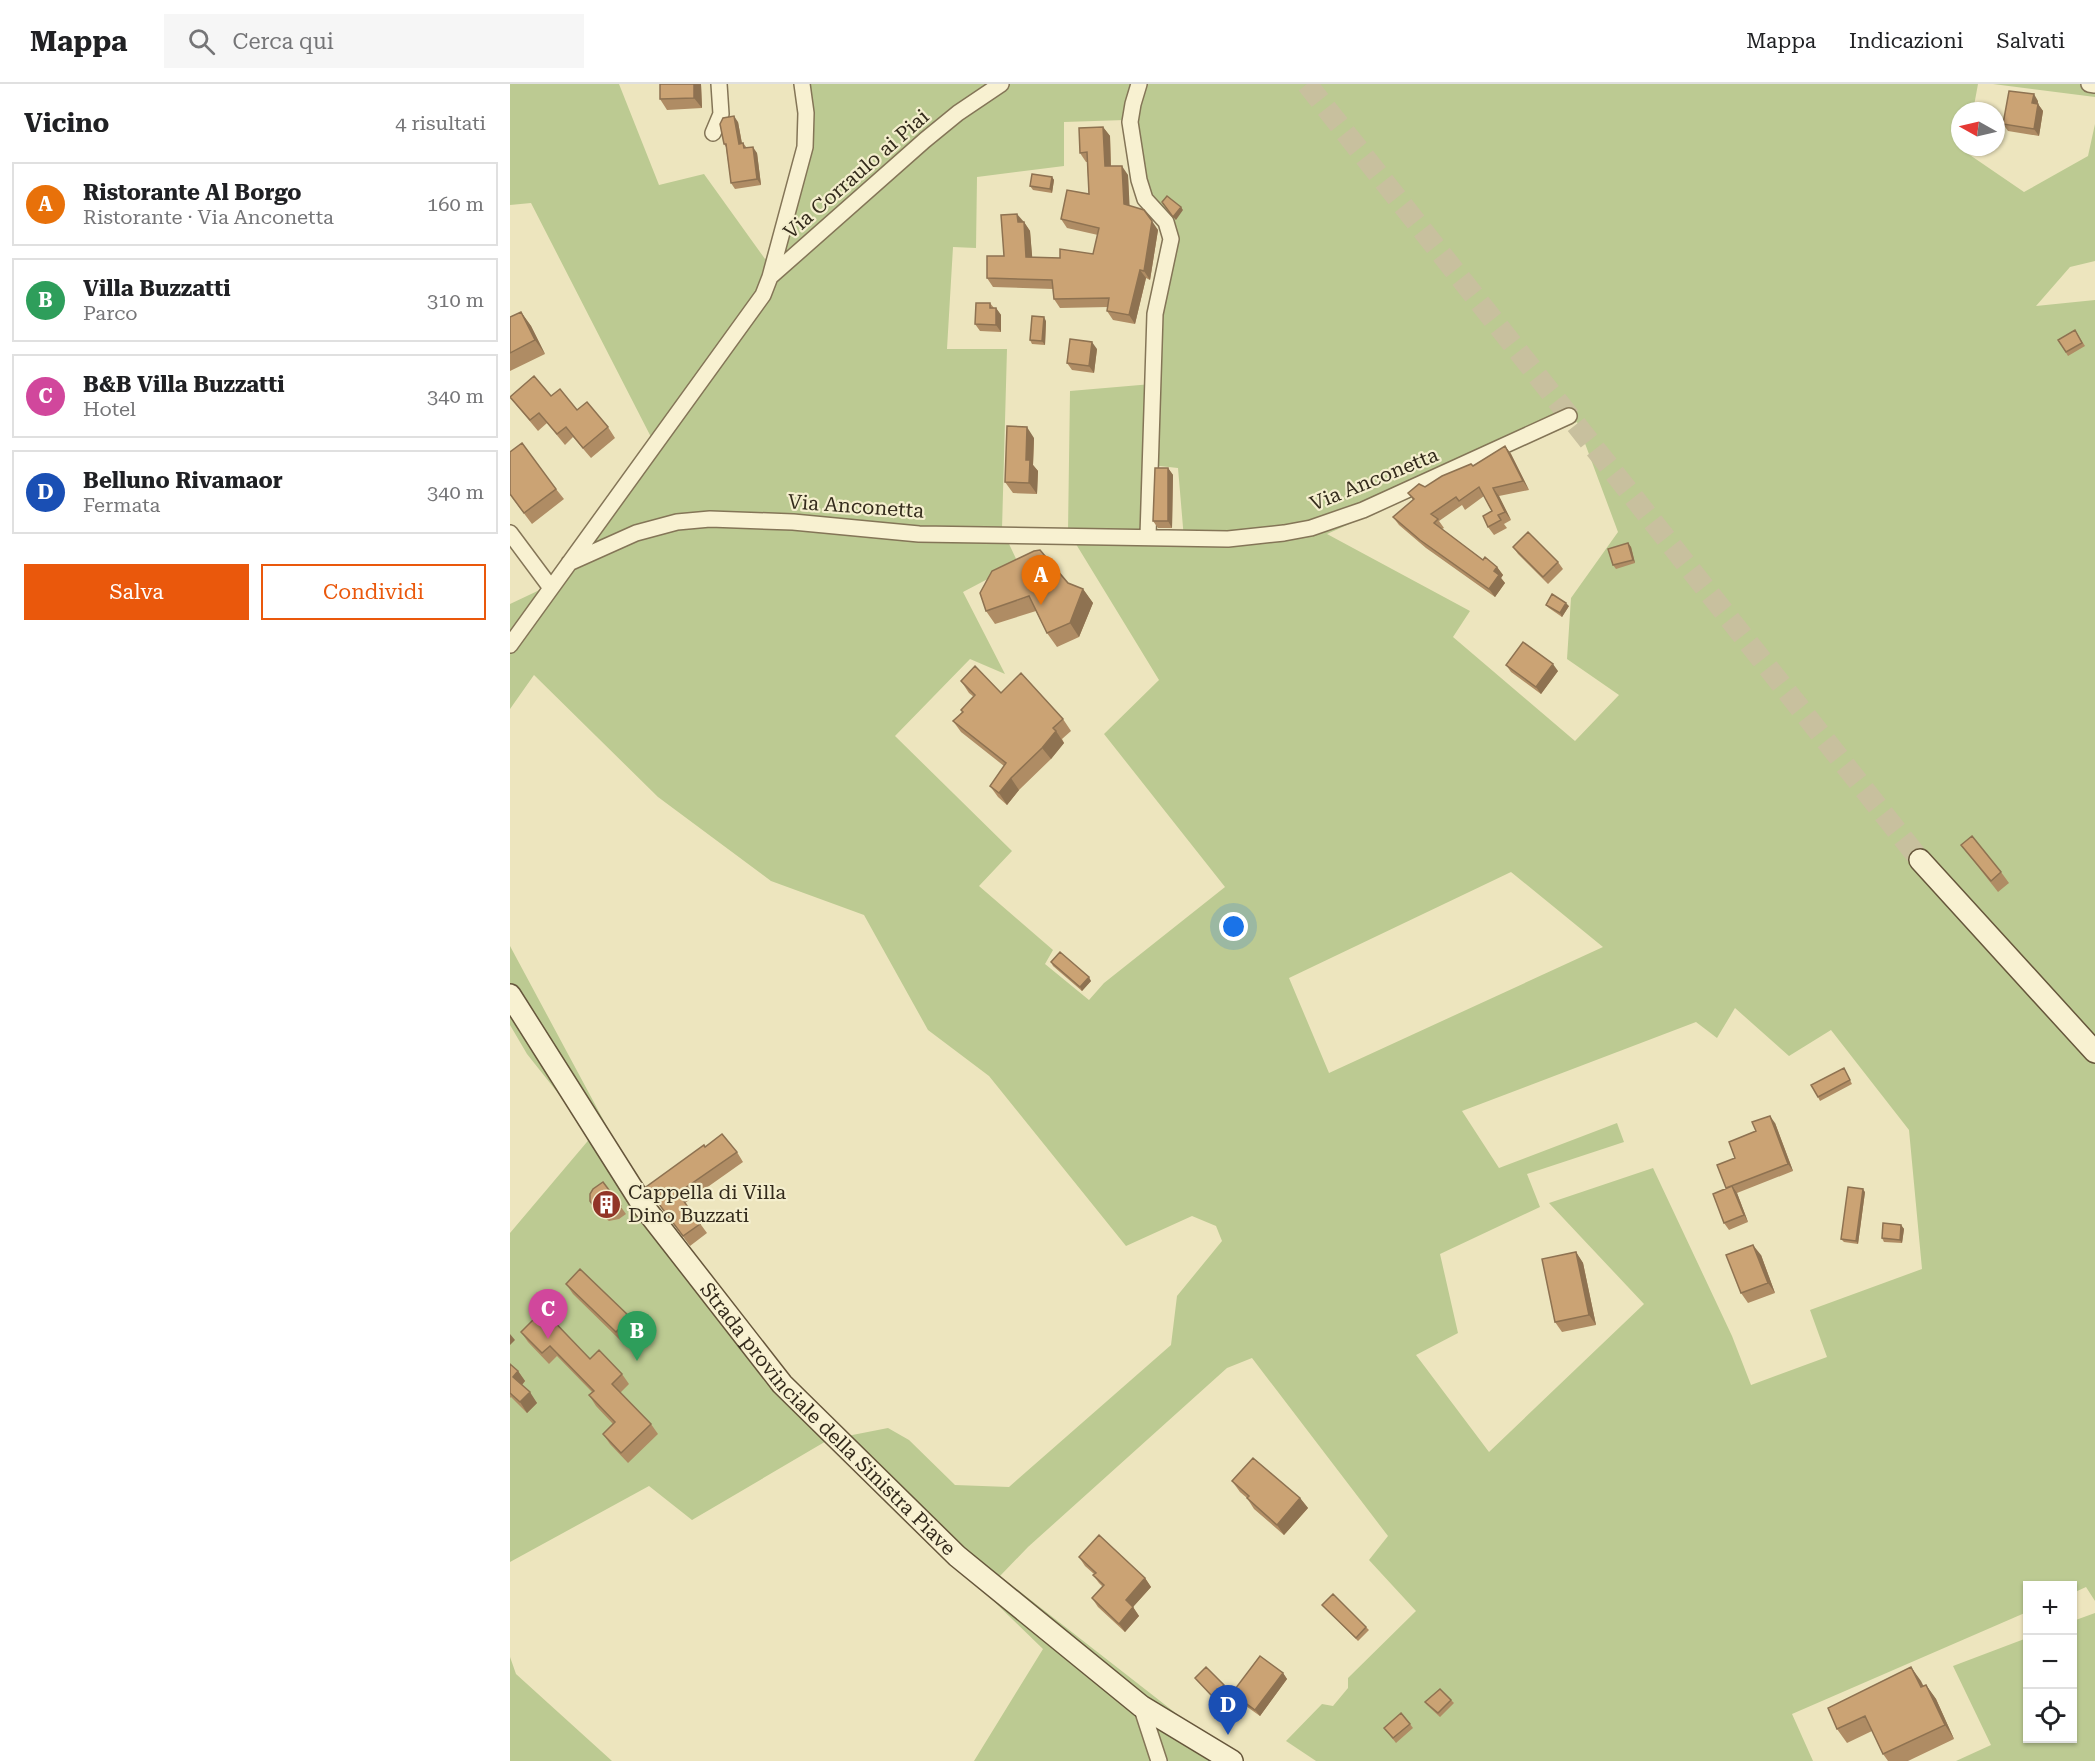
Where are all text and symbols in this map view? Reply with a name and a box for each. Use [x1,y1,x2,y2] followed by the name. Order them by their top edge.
[164,14,584,68] search box
[30,25,128,58] text: Mappa
[185,25,218,58] icon: search
[233,29,334,54] text: Cerca qui
[1746,29,1816,53] text: Mappa
[1849,29,1963,53] text: Indicazioni
[1996,29,2065,53] text: Salvati
[1951,102,2005,156] north arrow
[778,104,934,244] street label: Via Corraulo ai Piai
[24,108,109,138] text: Vicino
[395,111,486,135] text: 4 risultati
[83,180,302,205] text: Ristorante Al Borgo
[38,192,53,216] text: A
[427,192,484,216] text: 160 m
[83,205,334,229] text: Ristorante · Via Anconetta
[83,276,231,301] text: Villa Buzzatti
[38,288,53,312] text: B
[427,288,484,312] text: 310 m
[83,301,138,325] text: Parco
[83,372,285,397] text: B&B Villa Buzzatti
[39,384,53,408] text: C
[427,384,484,408] text: 340 m
[83,397,136,421] text: Hotel
[1306,442,1442,516] street label: Via Anconetta
[83,468,283,493] text: Belluno Rivamaor
[37,480,54,504] text: D
[427,480,484,504] text: 340 m
[787,489,925,523] street label: Via Anconetta
[83,493,160,517] text: Fermata
[1022,556,1060,605] pin: A
[24,564,249,620] button: Salva
[261,564,486,620] button: Condividi
[1219,912,1248,941] your location
[628,1180,786,1227] place label: Cappella di Villa Dino Buzzati
[591,1188,623,1220] building icon: Cappella di Villa Dino Buzzati
[695,1278,961,1560] street label: Strada provinciale della Sinistra Piave
[528,1290,567,1339] pin: C
[618,1312,656,1361] pin: B
[2023,1581,2077,1743] map controls
[2023,1581,2077,1635] button: +
[2023,1635,2077,1689] button: −
[1208,1686,1248,1735] pin: D
[2023,1689,2077,1743] button: locate

